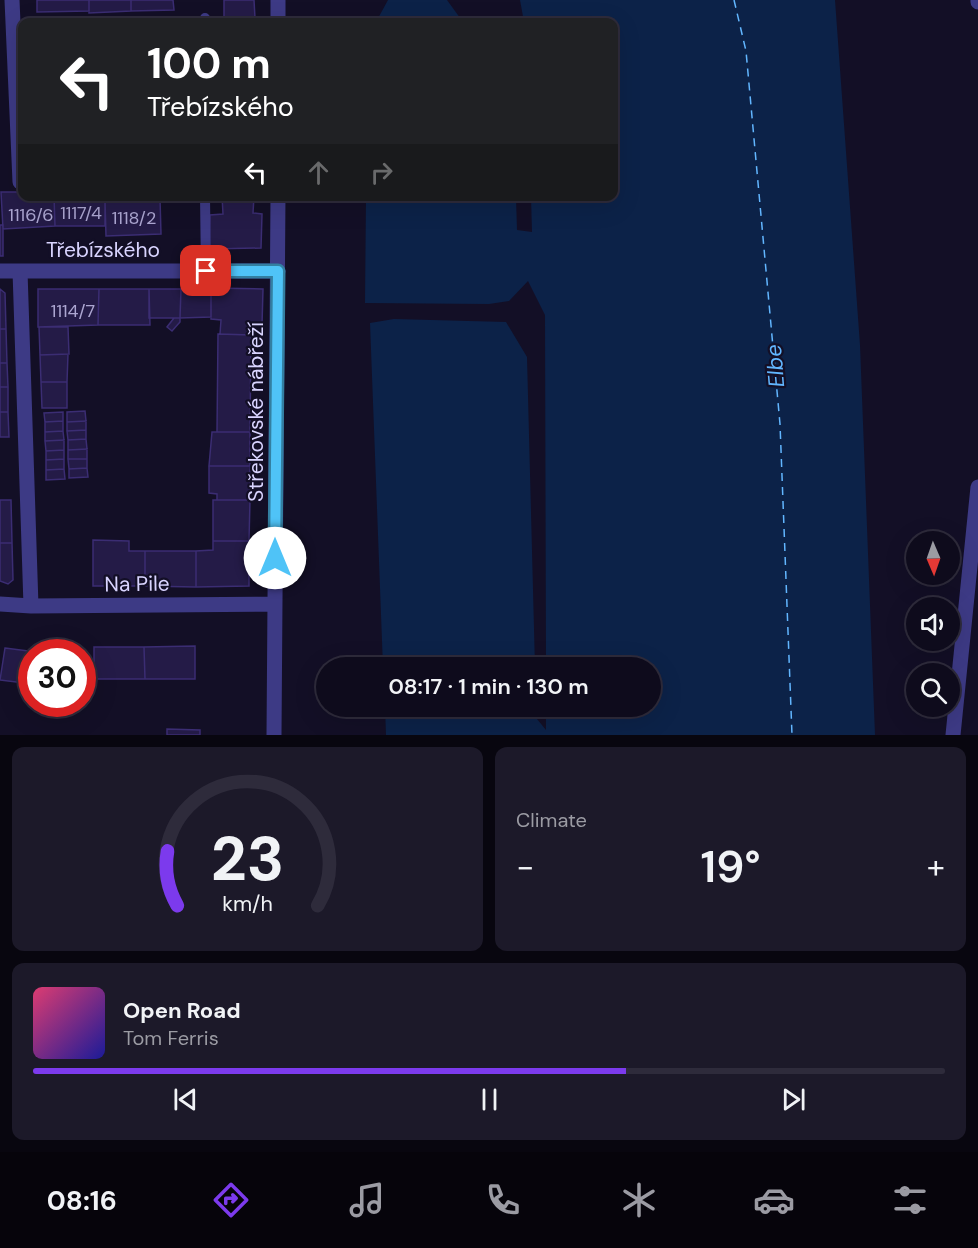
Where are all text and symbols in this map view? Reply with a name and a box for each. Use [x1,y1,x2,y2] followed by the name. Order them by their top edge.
[147,36,271,91] text: 100 m
[48,42,126,120] icon: left
[147,89,294,124] text: Třebízského
[239,156,272,189] icon: left
[302,156,335,189] icon: ahead
[365,156,398,189] icon: right
[60,201,102,225] house number: 1117/4
[8,203,54,227] house number: 1116/6
[112,206,156,230] house number: 1118/2
[46,236,160,264] street label: Třebízského
[180,245,231,296] pin
[189,254,222,287] icon: arrive
[51,299,95,323] house number: 1114/7
[242,322,270,502] street label: Střekovské nábřeží
[759,343,791,389] water label: Elbe
[243,526,307,590] position arrow
[906,531,960,585] north arrow
[906,531,960,717] map controls
[104,569,170,599] street label: Na Pile
[906,597,960,651] button: sound
[18,639,96,717] speed limit sign: 30
[906,663,960,717] button: search
[388,672,589,701] text: 08:17 · 1 min · 130 m
[516,807,587,833] text: Climate
[211,818,284,899] text: 23
[700,837,761,896] text: 19°
[516,845,534,888] text: −
[927,845,945,888] text: +
[222,890,273,918] text: km/h
[123,996,241,1025] text: Open Road
[123,1025,219,1051] text: Tom Ferris
[169,1083,202,1116] icon: previous
[473,1083,506,1116] icon: pause
[777,1083,810,1116] icon: next
[210,1179,252,1221] icon: directions
[346,1179,388,1221] icon: music
[482,1179,524,1221] icon: phone
[618,1179,660,1221] icon: climate
[753,1179,795,1221] icon: car
[889,1179,931,1221] icon: filters
[47,1183,117,1218] text: 08:16

